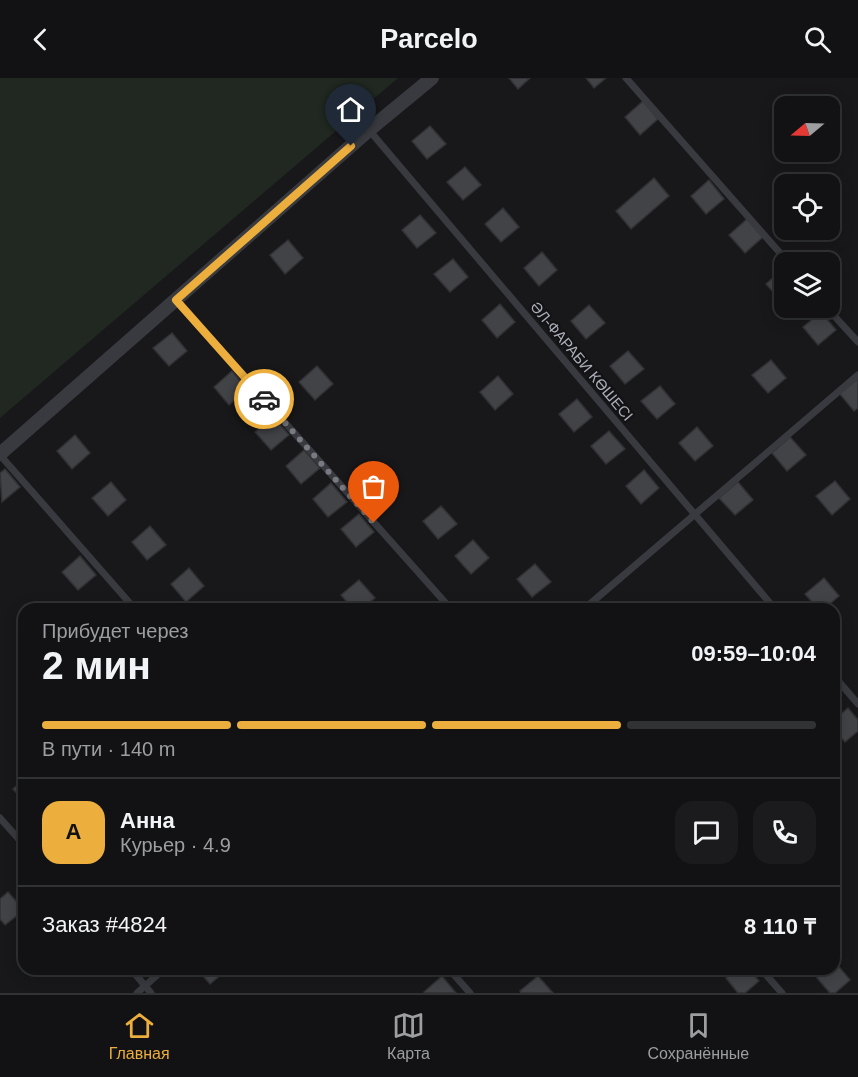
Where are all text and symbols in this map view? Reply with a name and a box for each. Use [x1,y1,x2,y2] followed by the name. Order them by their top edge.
[24,23,57,56] icon: back
[801,23,834,56] icon: search
[380,24,478,54] text: Parcelo
[325,84,376,146] pin
[334,93,367,126] icon: home
[774,96,840,162] north arrow
[774,96,840,318] map controls
[774,174,840,240] button: locate
[774,252,840,318] button: layers
[527,298,637,424] street label: ӘЛ-ФАРАБИ КӨШЕСІ
[234,369,294,429] courier
[248,383,281,416] icon: car
[348,461,399,523] pin
[357,470,390,503] icon: bag
[42,620,188,642] text: Прибудет через
[691,641,816,666] text: 09:59–10:04
[42,644,151,687] text: 2 мин
[42,738,175,760] text: В пути · 140 m
[675,801,738,864] button: chat
[753,801,816,864] button: phone
[120,808,175,833] text: Анна
[66,819,81,844] text: А
[120,834,231,856] text: Курьер · 4.9
[42,912,167,937] text: Заказ #4824
[744,914,816,939] text: 8 110 ₸
[109,1009,170,1063] tab: Главная
[387,1009,430,1063] tab: Карта
[647,1009,749,1063] tab: Сохранённые

